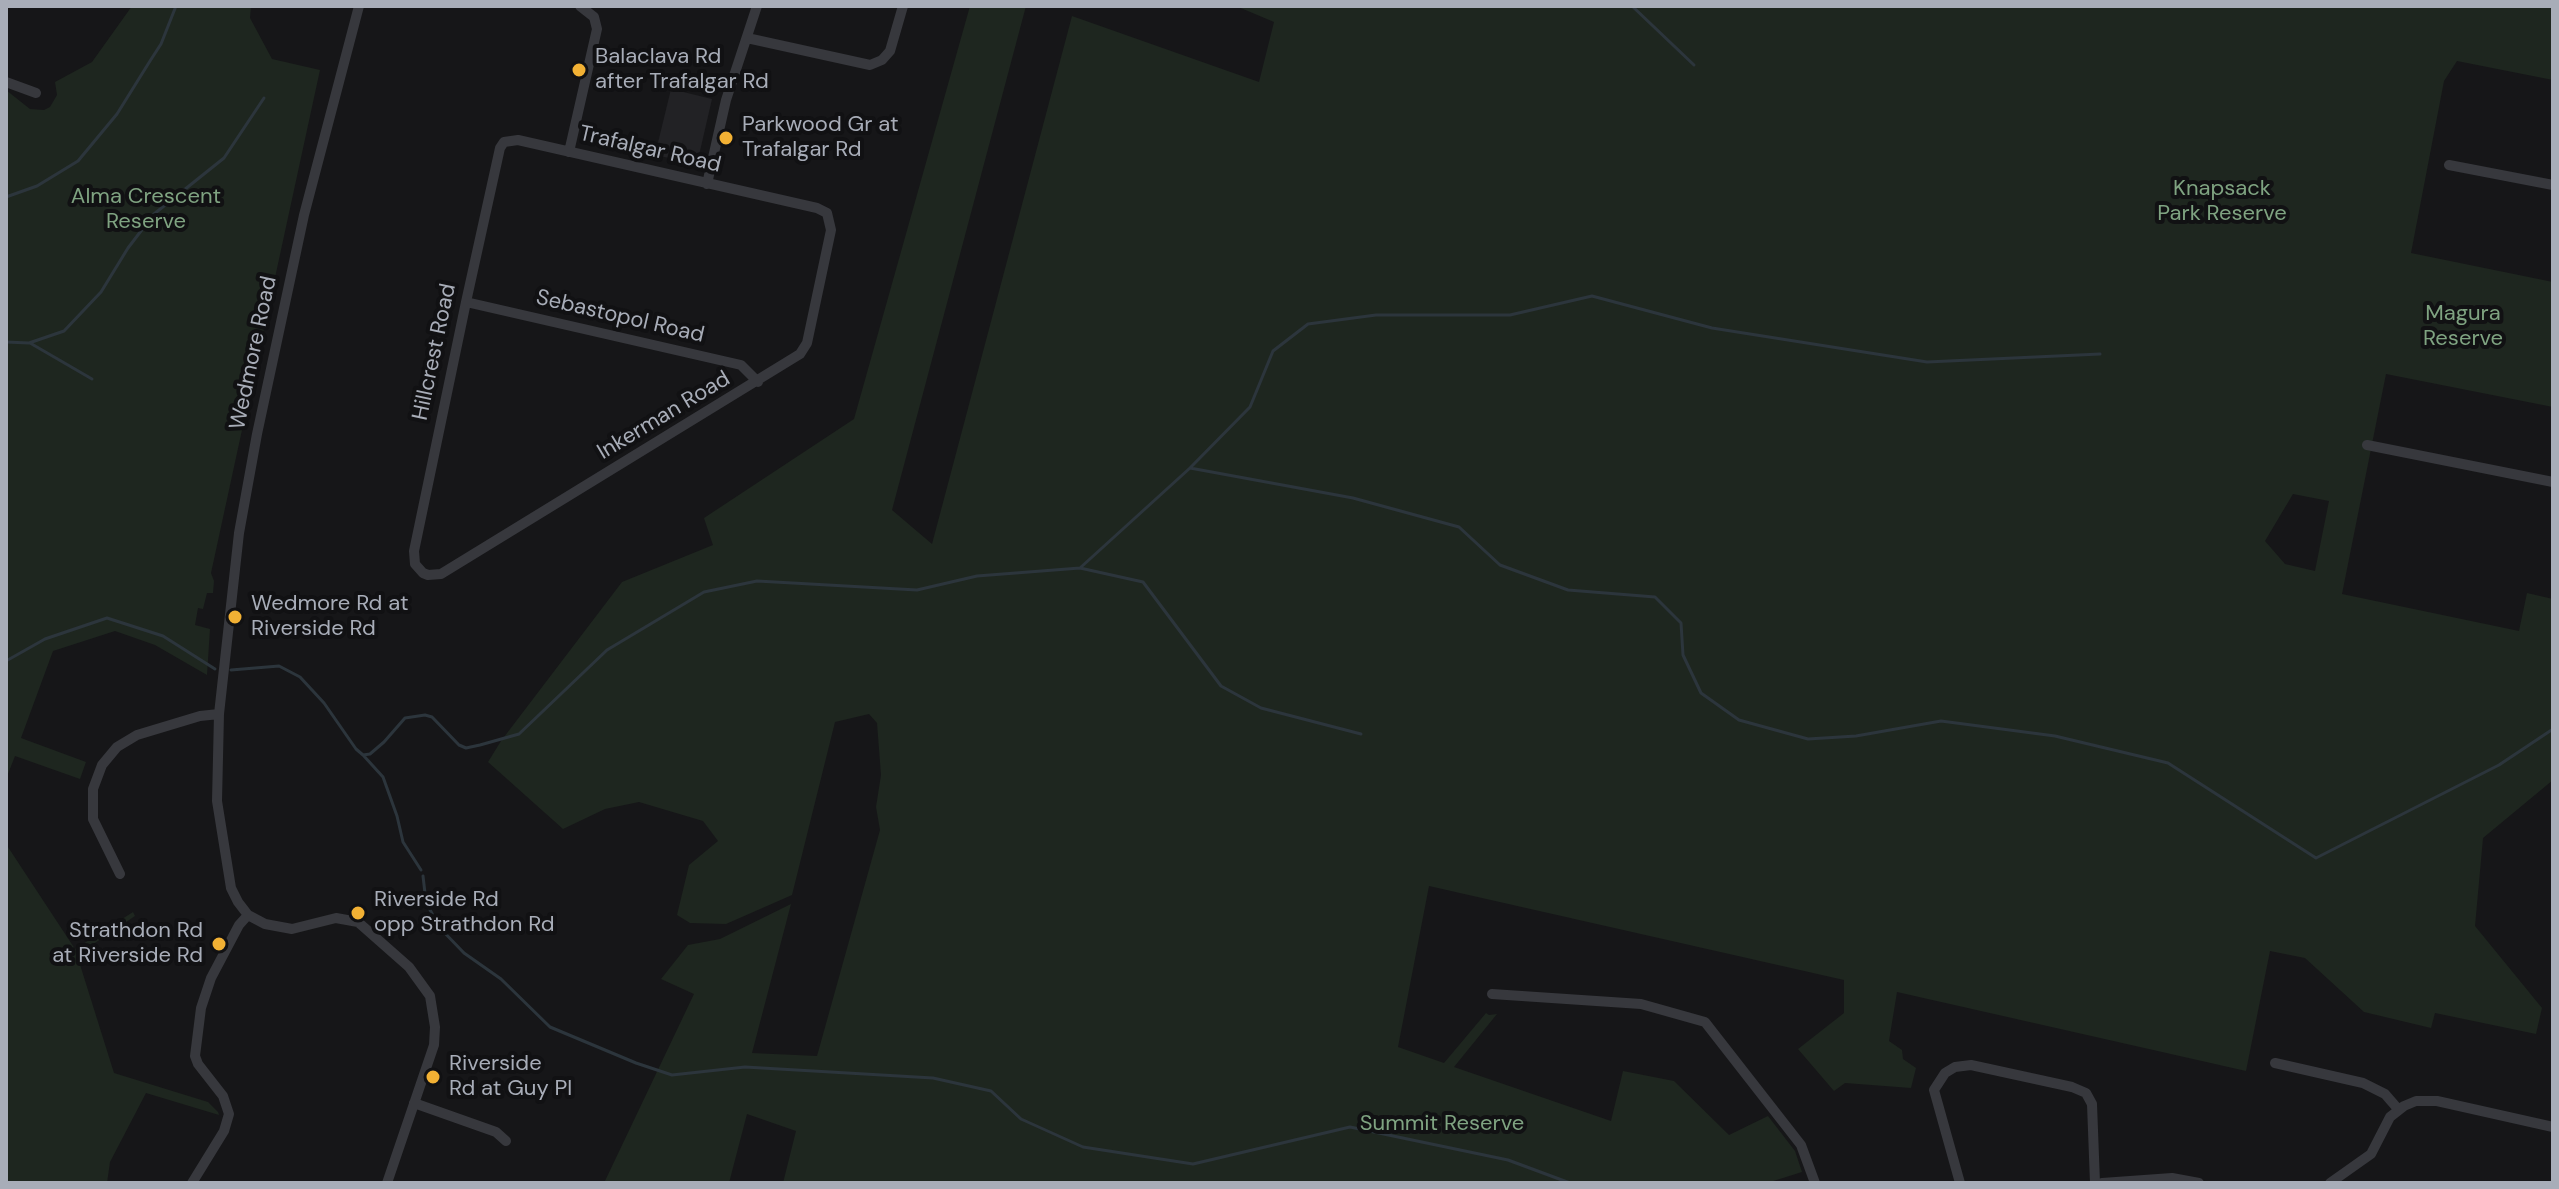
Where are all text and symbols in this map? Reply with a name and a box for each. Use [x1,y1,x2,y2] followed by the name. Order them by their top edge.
[595,44,769,96] place label: Balaclava Rd after Trafalgar Rd
[570,61,588,79] marker: Balaclava Rd after Trafalgar Rd
[742,112,899,164] place label: Parkwood Gr at Trafalgar Rd
[577,121,723,179] street label: Trafalgar Road
[717,129,735,147] marker: Parkwood Gr at Trafalgar Rd
[2157,176,2287,228] park label: Knapsack Park Reserve
[71,184,221,236] park label: Alma Crescent Reserve
[225,274,283,432] street label: Wedmore Road
[408,281,462,423] street label: Hillcrest Road
[533,285,707,349] street label: Sebastopol Road
[2423,301,2503,352] park label: Magura Reserve
[593,366,735,466] street label: Inkerman Road
[251,591,409,642] place label: Wedmore Rd at Riverside Rd
[226,608,244,626] marker: Wedmore Rd at Riverside Rd
[374,887,554,938] place label: Riverside Rd opp Strathdon Rd
[349,904,367,922] marker: Riverside Rd opp Strathdon Rd
[52,918,203,970] place label: Strathdon Rd at Riverside Rd
[210,935,228,953] marker: Strathdon Rd at Riverside Rd
[449,1051,572,1102] place label: Riverside Rd at Guy Pl
[424,1068,442,1086] marker: Riverside Rd at Guy Pl
[1360,1111,1524,1137] park label: Summit Reserve

